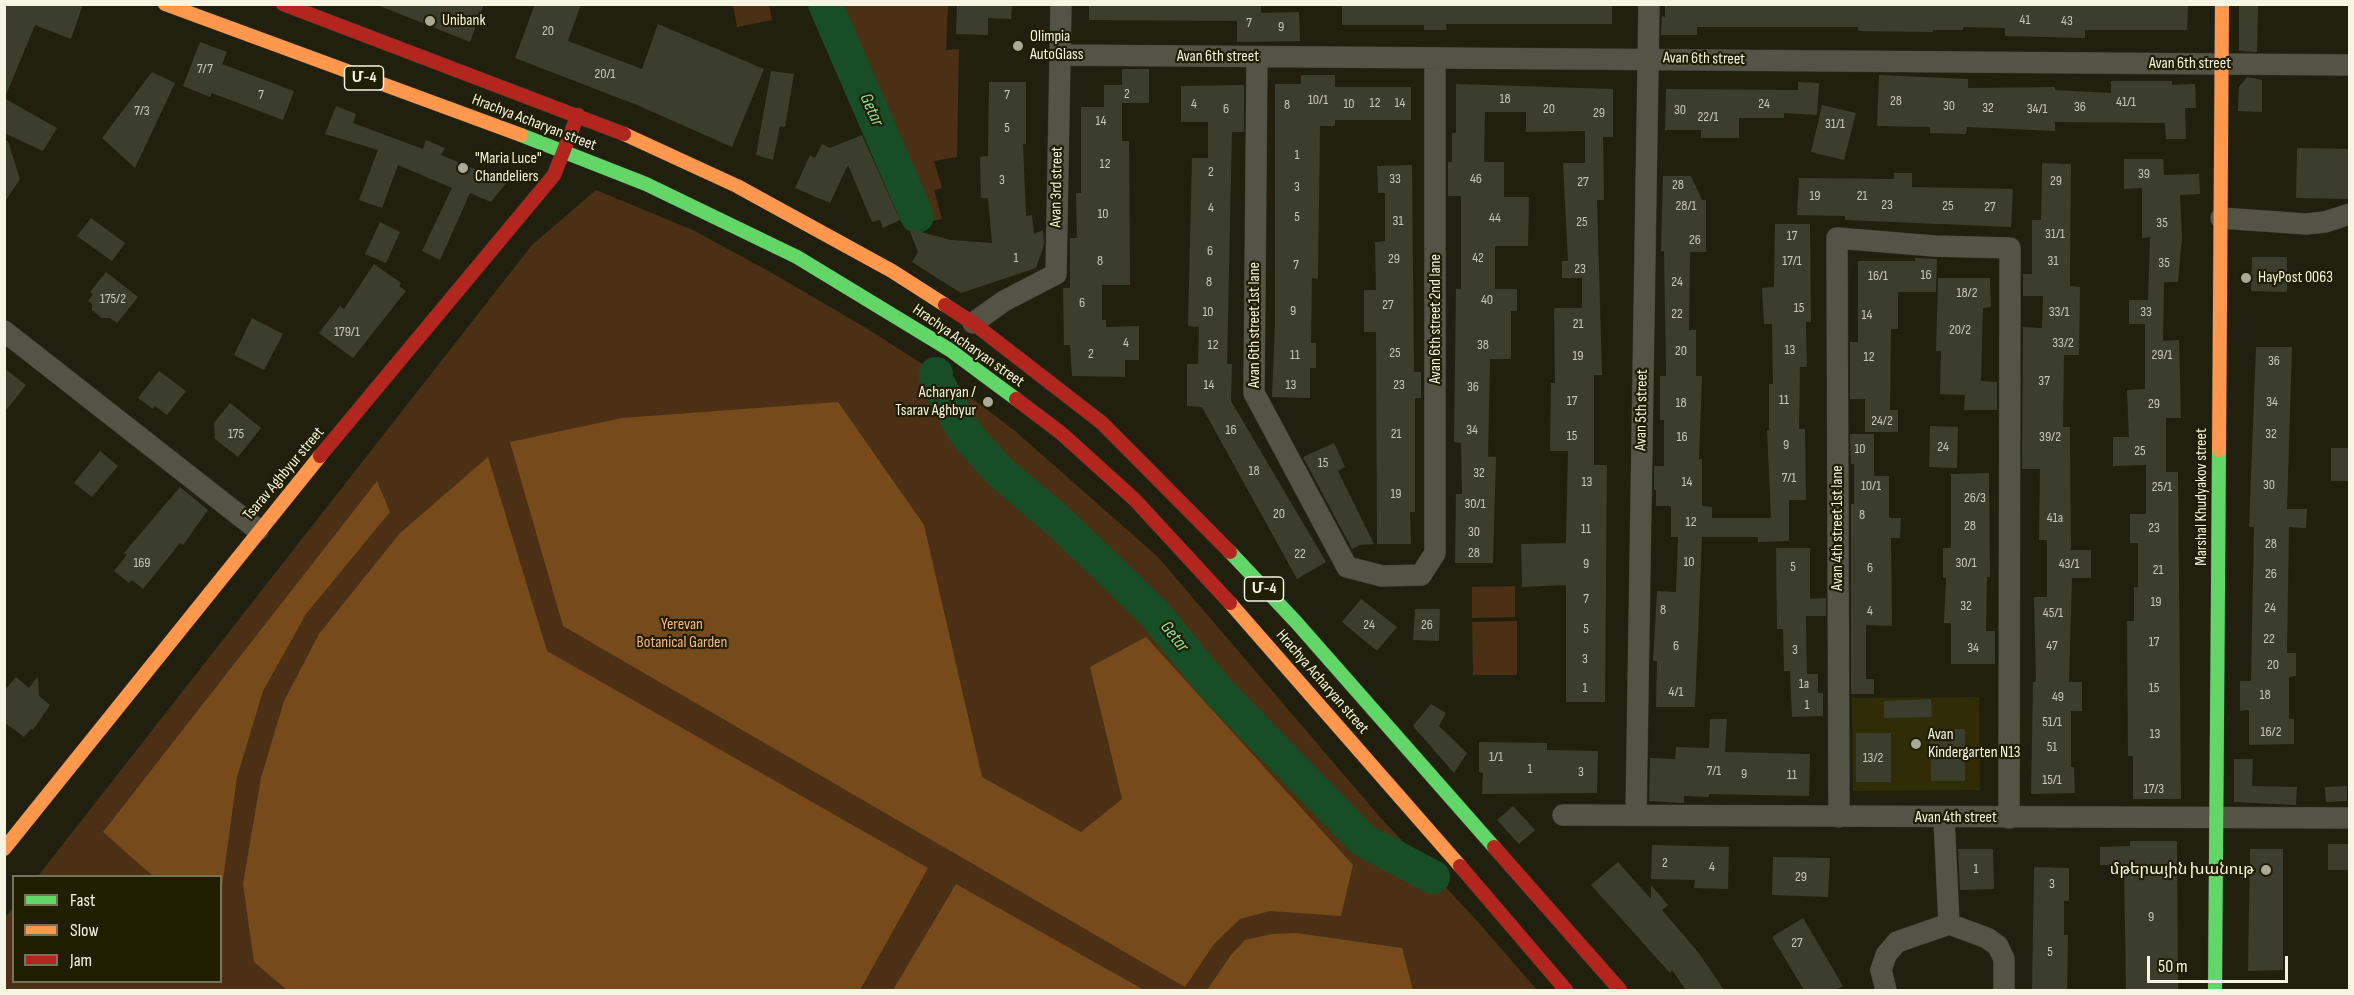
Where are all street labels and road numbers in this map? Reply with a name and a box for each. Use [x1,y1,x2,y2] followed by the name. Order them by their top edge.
[1177,47,1259,67] street label: Avan 6th street
[1663,49,1745,69] street label: Avan 6th street
[2149,54,2231,74] street label: Avan 6th street
[344,66,384,90] road number: Մ-4
[469,90,599,156] street label: Hrachya Acharyan street
[1047,146,1067,228] street label: Avan 3rd street
[1426,254,1446,384] street label: Avan 6th street 2nd lane
[1245,262,1265,388] street label: Avan 6th street 1st lane
[909,300,1027,392] street label: Hrachya Acharyan street
[1632,369,1652,451] street label: Avan 5th street
[239,423,329,525] street label: Tsarav Aghbyur street
[2192,428,2212,566] street label: Marshal Khudyakov street
[1828,465,1848,591] street label: Avan 4th street 1st lane
[1244,577,1284,601] road number: Մ-4
[1272,626,1372,738] street label: Hrachya Acharyan street
[1915,808,1997,828] street label: Avan 4th street

